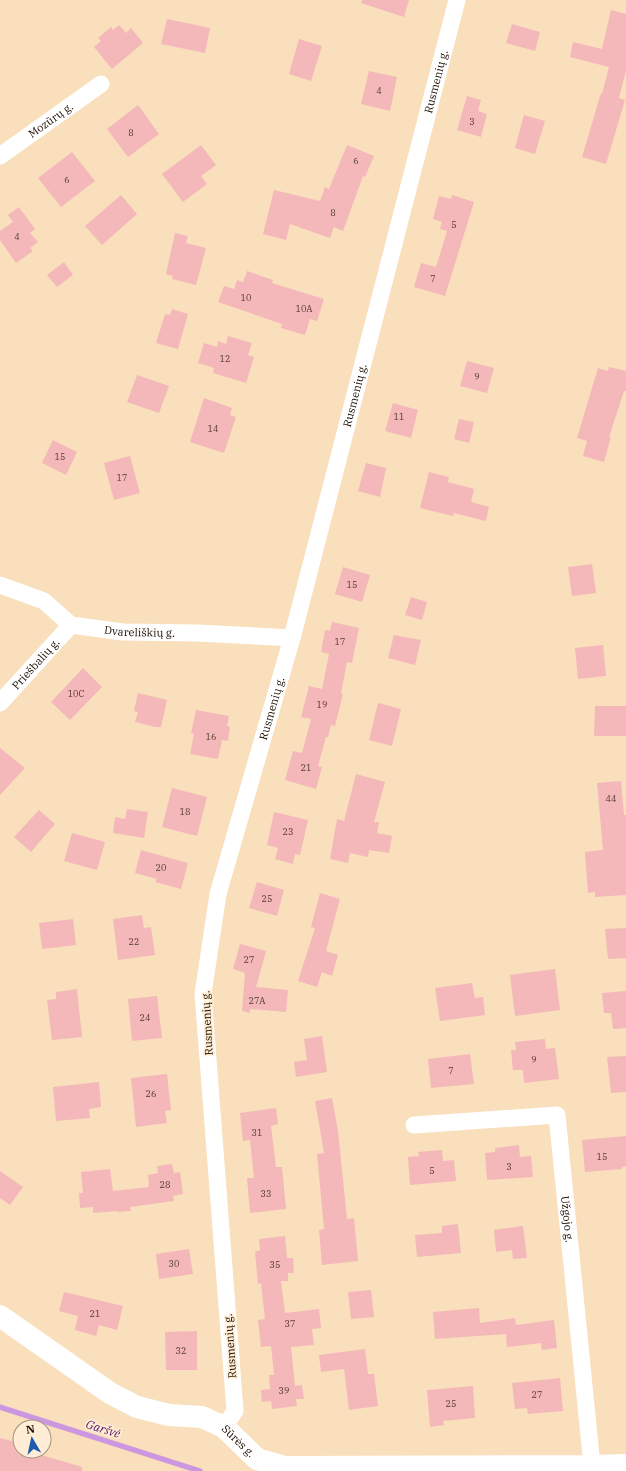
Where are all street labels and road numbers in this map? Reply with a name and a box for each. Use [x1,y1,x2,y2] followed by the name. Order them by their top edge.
[421,48,451,115] street label: Rusmenių g.
[25,99,76,141] street label: Mozūrų g.
[340,362,370,428] street label: Rusmenių g.
[103,623,175,640] street label: Dvareliškių g.
[9,635,63,692] street label: Priešbalių g.
[256,675,287,741] street label: Rusmenių g.
[198,990,216,1056] street label: Rusmenių g.
[558,1195,577,1243] street label: Užgojo g.
[221,1313,239,1379] street label: Rusmenių g.
[219,1422,258,1460] street label: Sūrės g.

